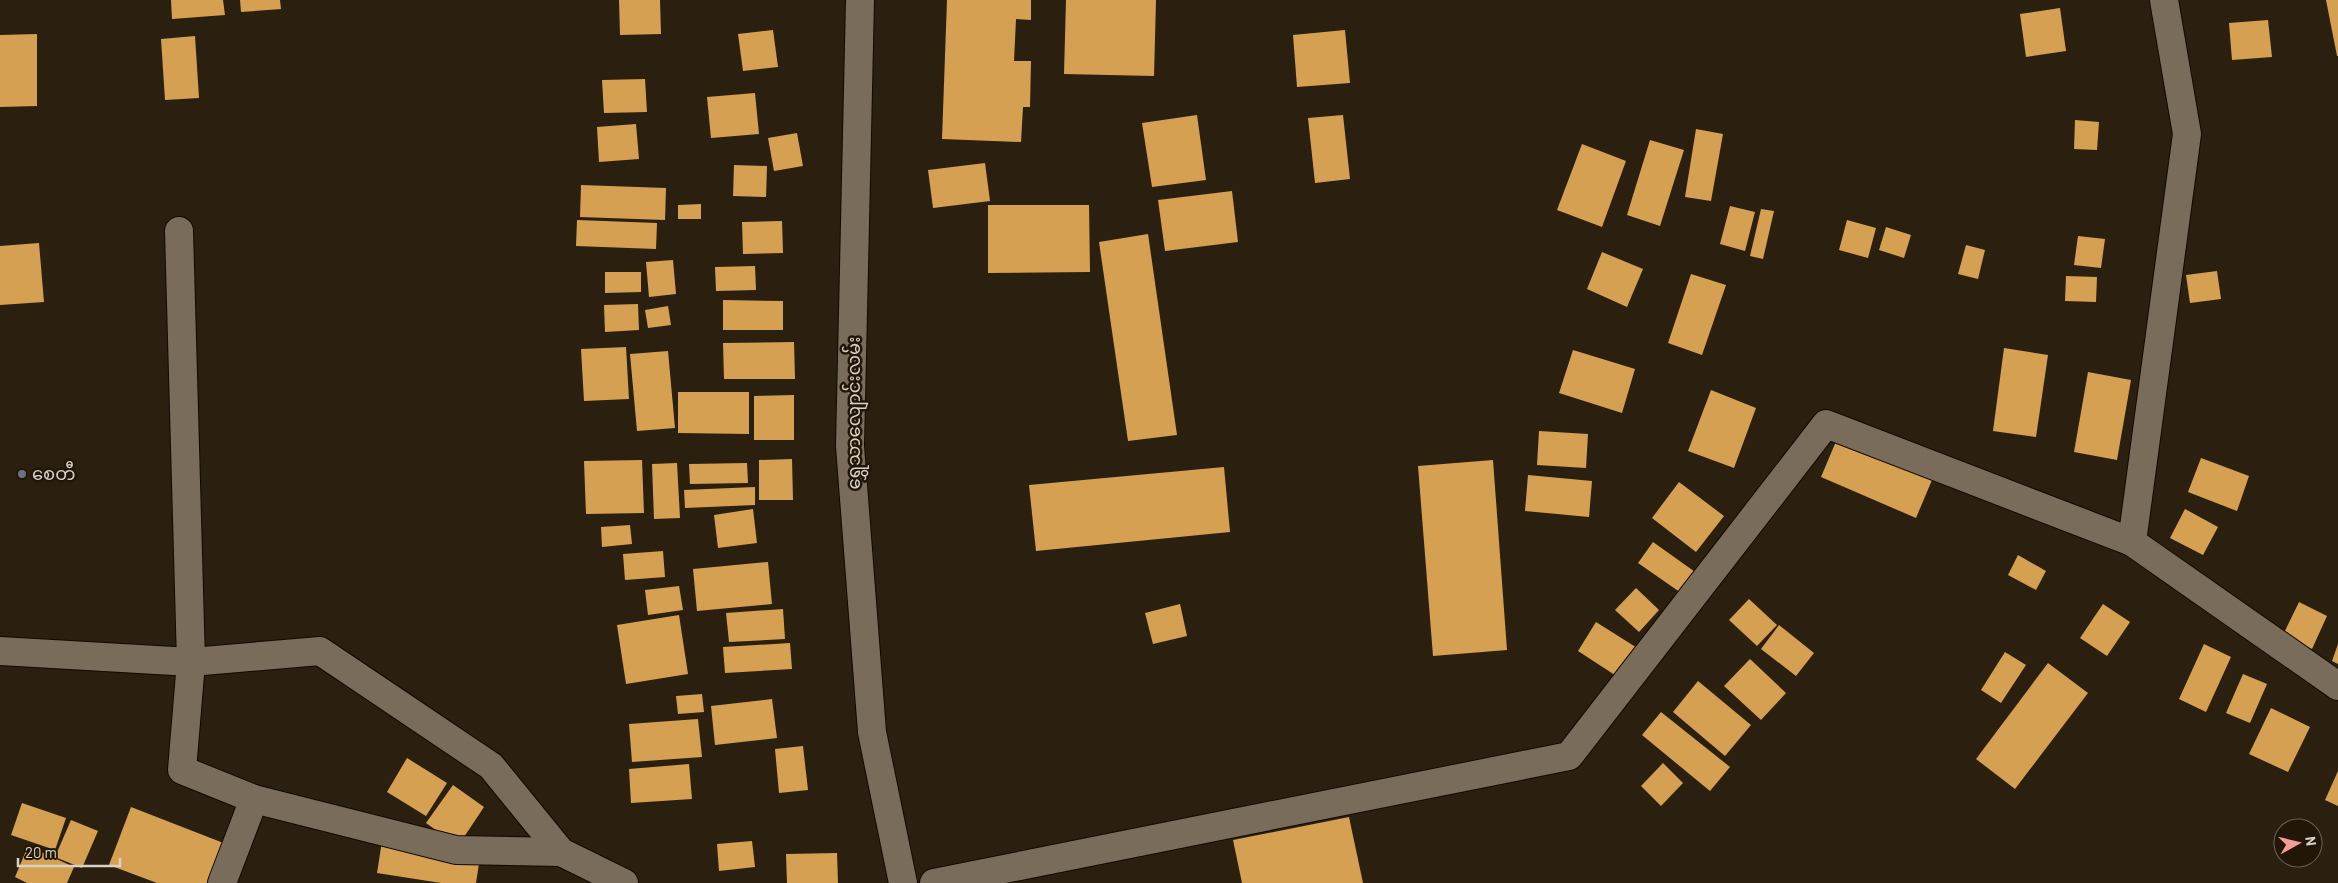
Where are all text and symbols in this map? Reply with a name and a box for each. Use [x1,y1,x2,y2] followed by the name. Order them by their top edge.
[841,337,869,489] street label: ရွှေသာလျောင်းလမ်း
[32,460,76,484] place label: စေတီ
[16,468,28,480] marker: စေတီ
[2273,818,2323,868] north arrow
[2302,835,2320,847] text: N
[18,836,120,868] scale bar
[25,843,57,861] text: 20 m

